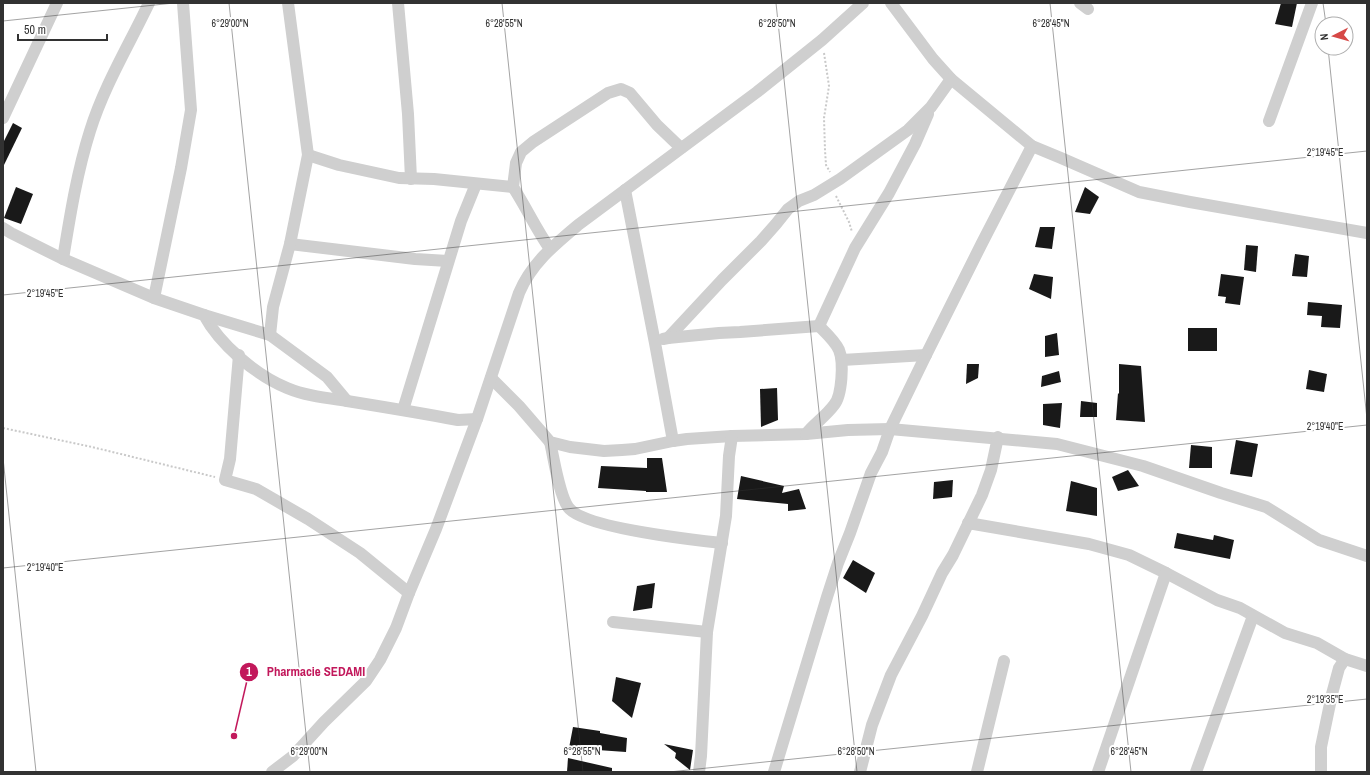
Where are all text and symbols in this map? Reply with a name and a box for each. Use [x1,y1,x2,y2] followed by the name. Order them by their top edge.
[18,16,107,42] scale bar
[1314,16,1354,56] north arrow
[211,17,249,30] text: 6°29'00"N
[485,17,523,30] text: 6°28'55"N
[758,17,796,30] text: 6°28'50"N
[1032,17,1070,30] text: 6°28'45"N
[24,22,46,38] text: 50 m
[1317,33,1331,41] text: N
[1307,146,1343,159] text: 2°19'45"E
[27,287,63,300] text: 2°19'45"E
[1307,420,1343,433] text: 2°19'40"E
[27,561,63,574] text: 2°19'40"E
[239,659,373,684] callout: Pharmacie SEDAMI
[267,663,365,680] text: Pharmacie SEDAMI
[246,664,252,680] text: 1
[1307,693,1343,706] text: 2°19'35"E
[290,745,328,758] text: 6°29'00"N
[563,745,601,758] text: 6°28'55"N
[837,745,875,758] text: 6°28'50"N
[1110,745,1148,758] text: 6°28'45"N

